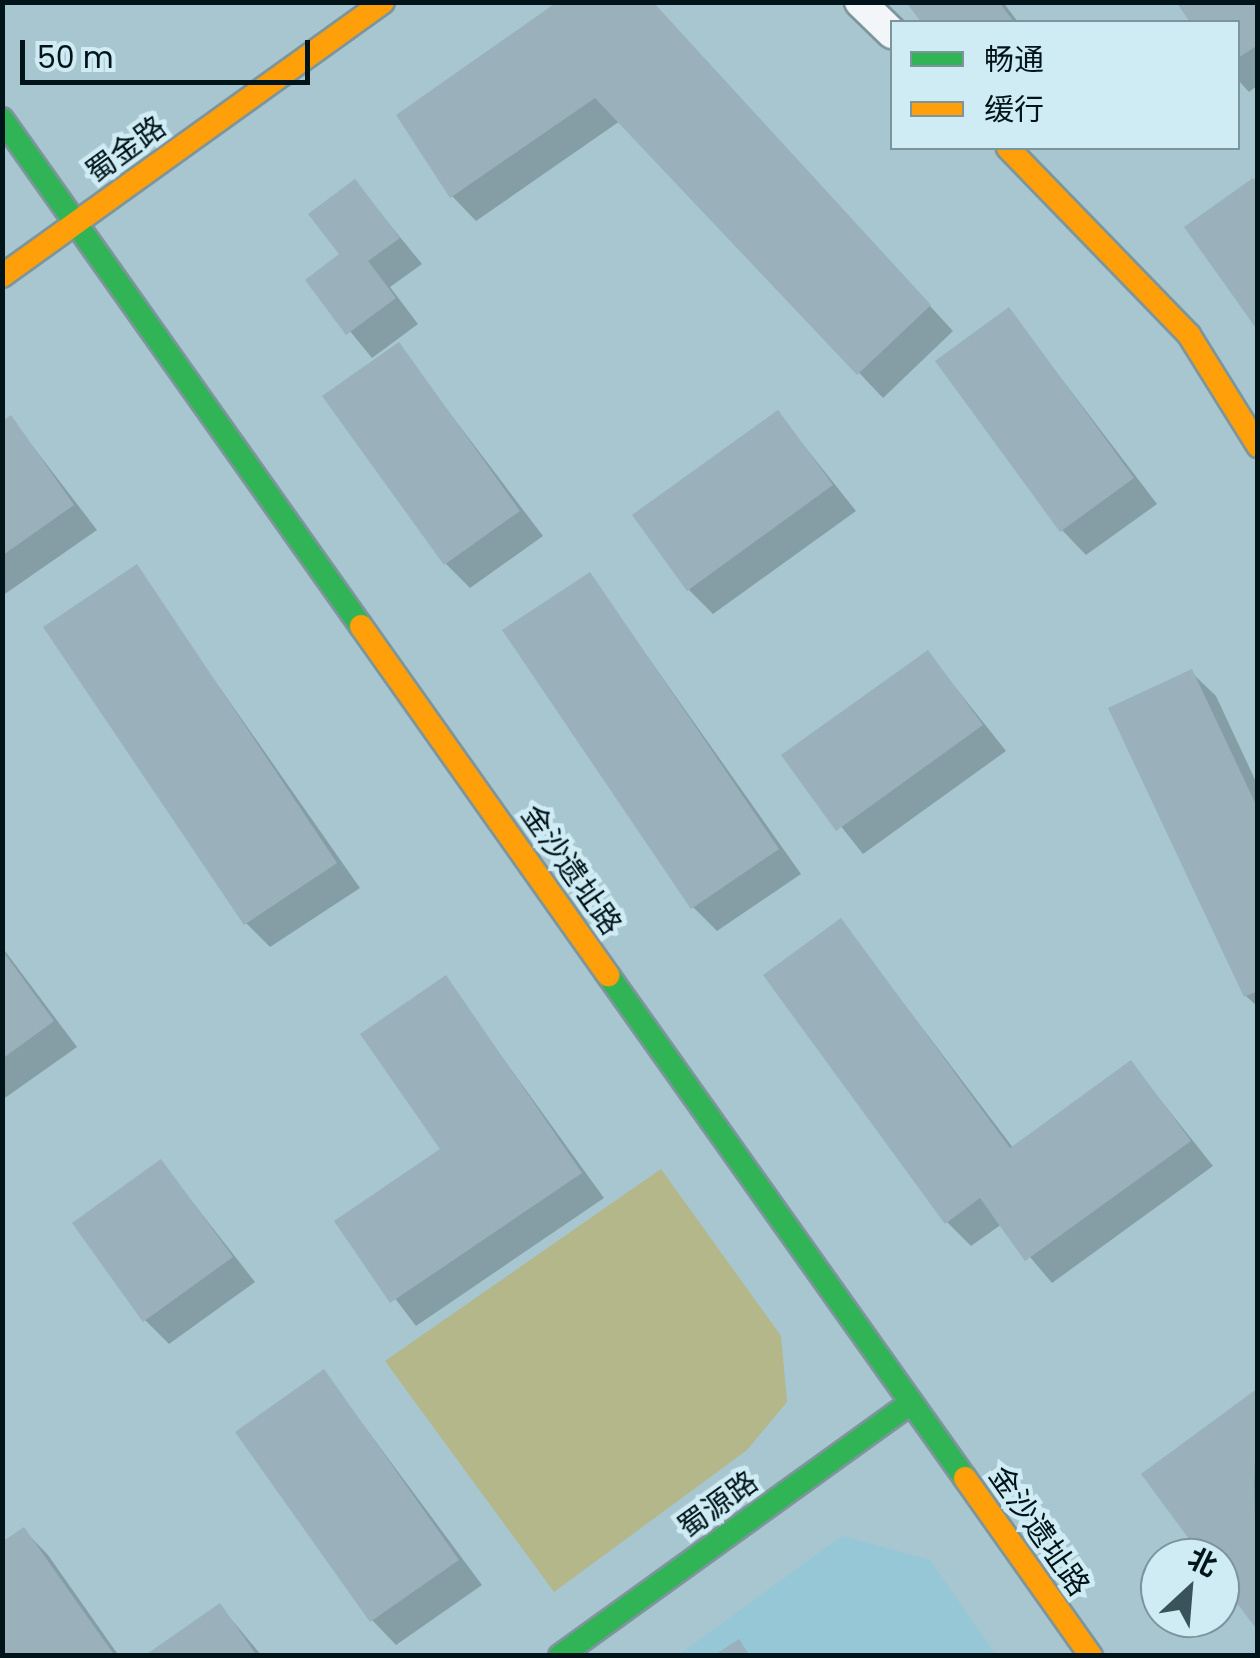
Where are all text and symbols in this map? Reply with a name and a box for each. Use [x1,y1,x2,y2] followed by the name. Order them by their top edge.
[25,20,315,82] scale bar
[890,20,1240,150] legend
[37,36,114,79] text: 50 m
[984,38,1044,81] text: 畅通
[984,88,1044,131] text: 缓行
[79,109,173,191] street label: 蜀金路
[513,798,629,942] street label: 金沙遗址路
[981,1459,1097,1603] street label: 金沙遗址路
[671,1464,765,1546] street label: 蜀源路
[1140,1538,1240,1638] north arrow
[1181,1539,1224,1586] text: 北

